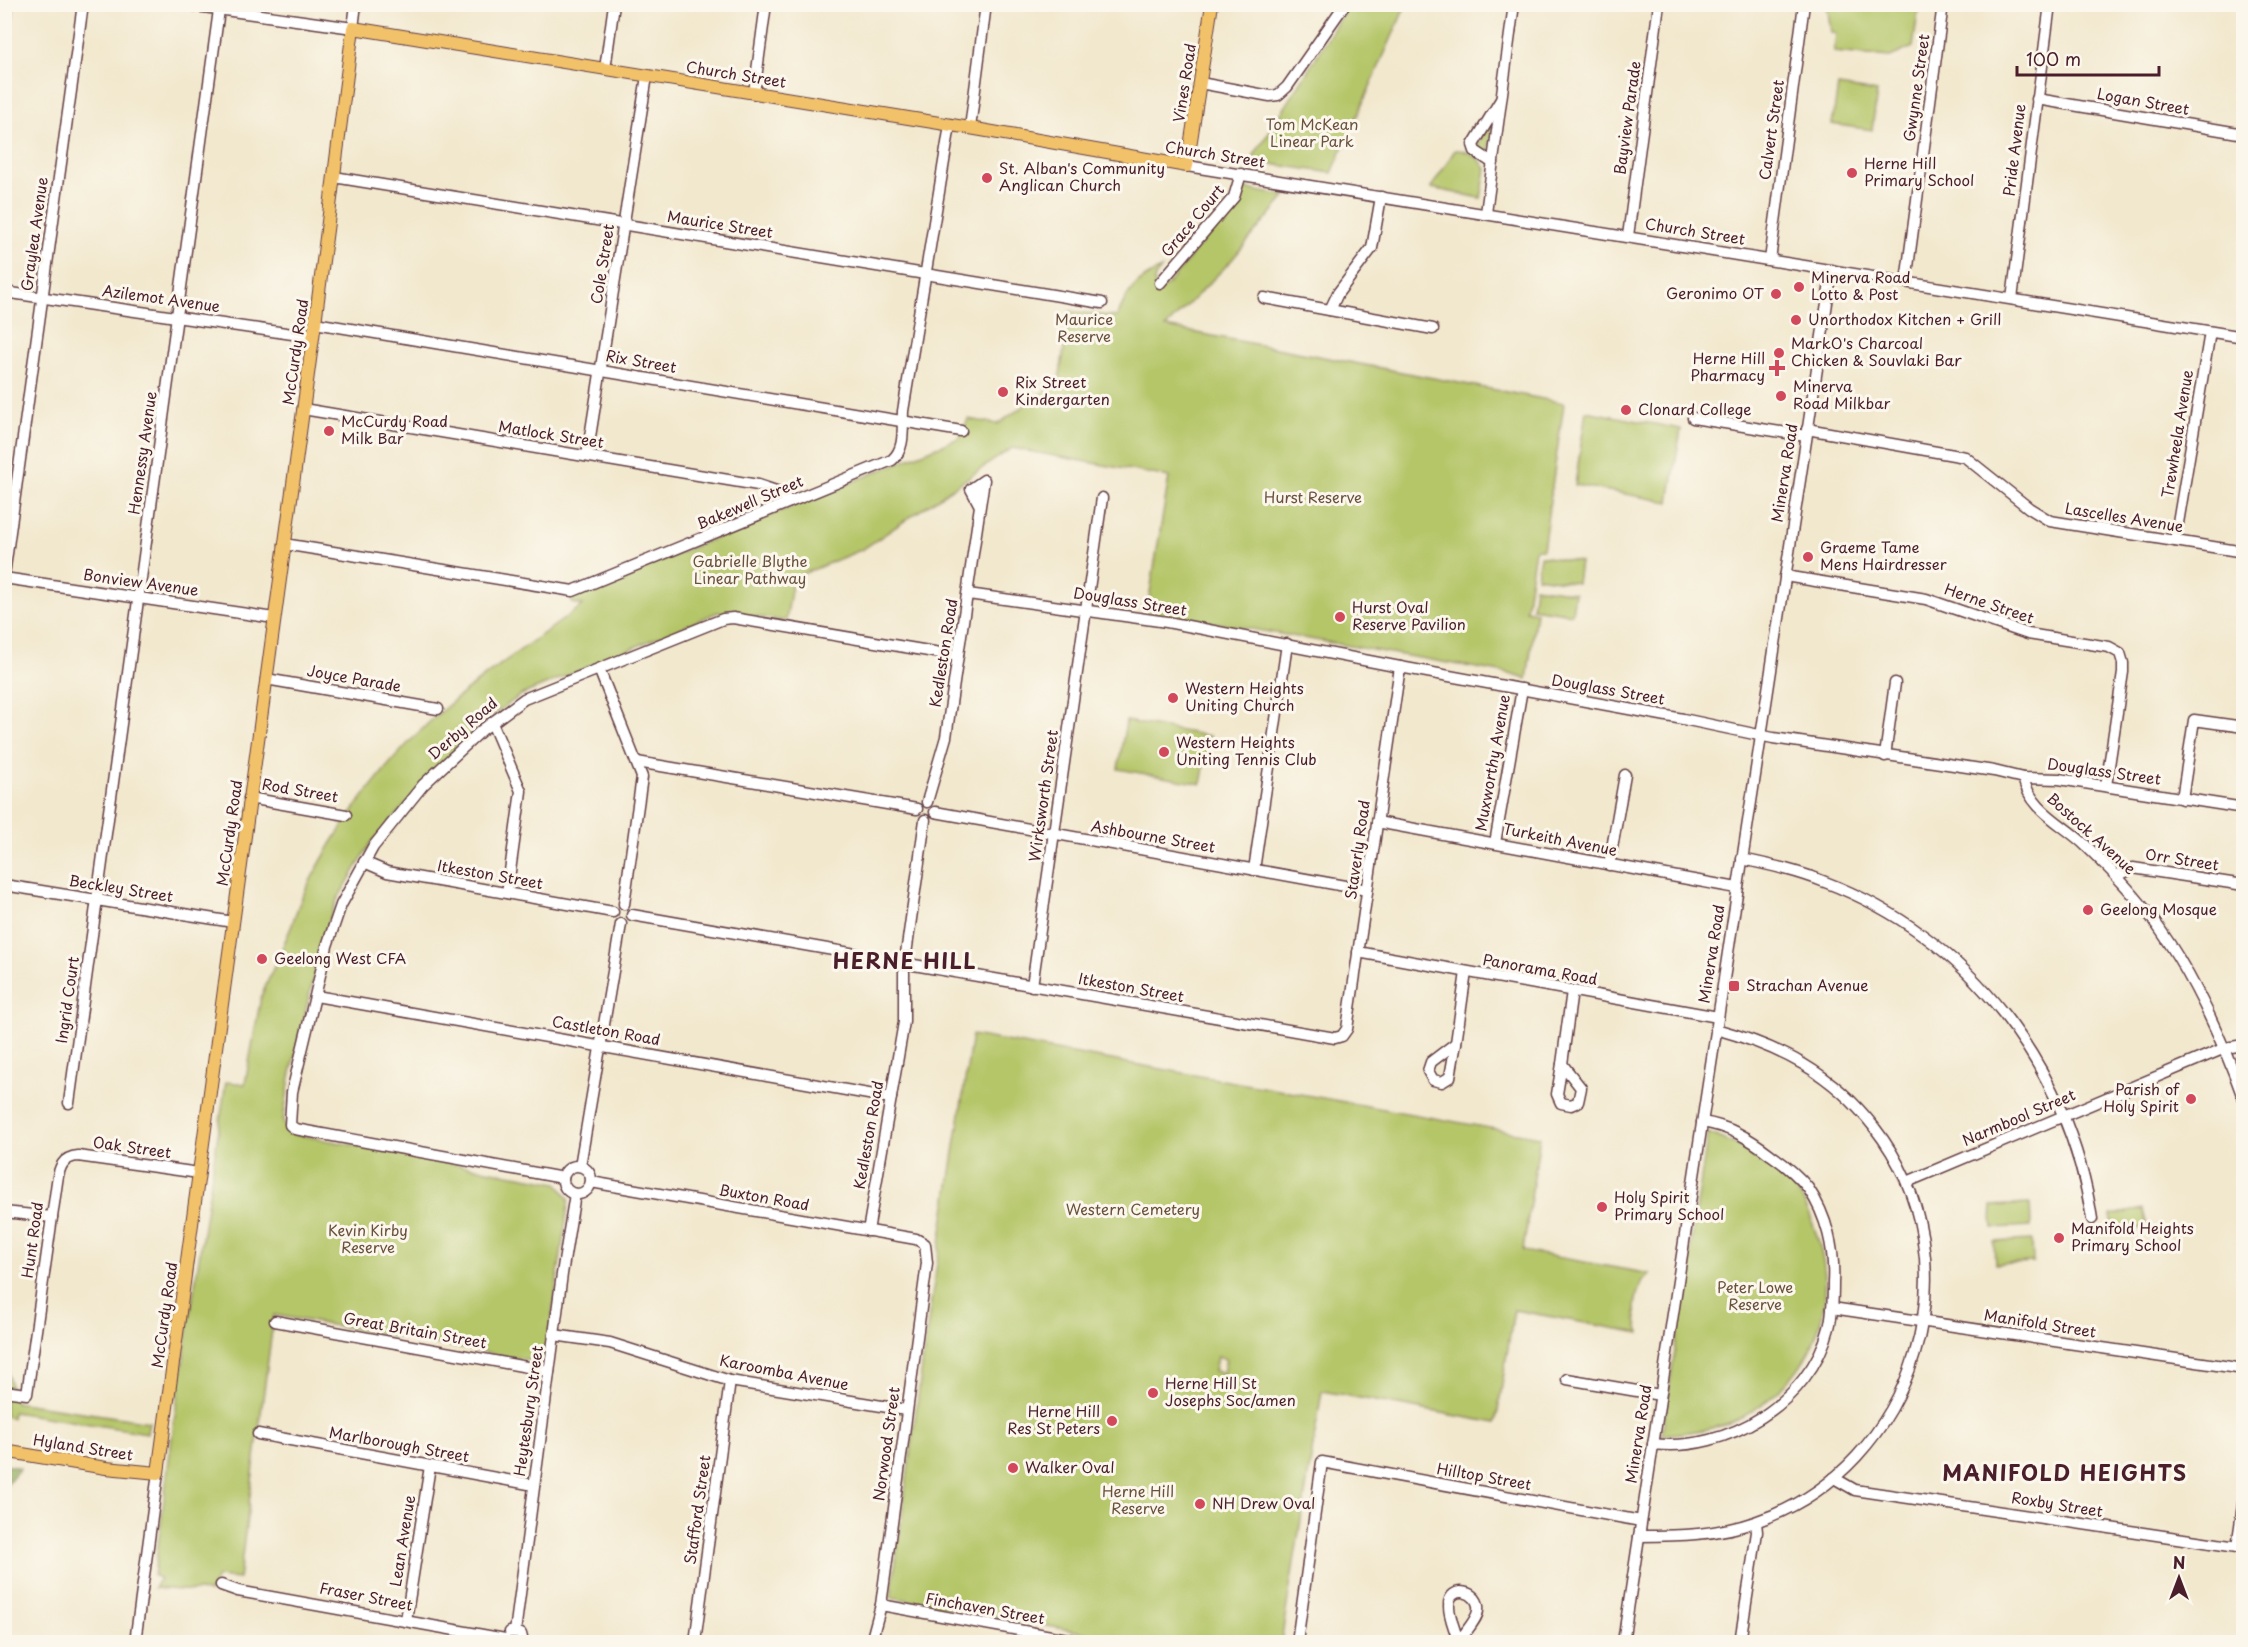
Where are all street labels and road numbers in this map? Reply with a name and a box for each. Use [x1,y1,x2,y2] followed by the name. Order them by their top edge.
[1897,33,1934,143] street label: Gwynne Street
[1166,42,1201,124] street label: Vines Road
[685,54,788,93] street label: Church Street
[1607,59,1646,176] street label: Bayview Parade
[1752,78,1789,181] street label: Calvert Street
[2095,81,2191,120] street label: Logan Street
[1996,102,2031,197] street label: Pride Avenue
[1164,134,1267,173] street label: Church Street
[14,175,53,292] street label: Graylea Avenue
[1155,179,1229,261] street label: Grace Court
[666,204,775,243] street label: Maurice Street
[1644,211,1747,250] street label: Church Street
[584,222,619,305] street label: Cole Street
[101,278,222,317] street label: Azilemot Avenue
[276,297,313,406] street label: McCurdy Road
[604,343,678,378] street label: Rix Street
[2155,368,2198,500] street label: Trewheela Avenue
[121,390,162,516] street label: Hennessy Avenue
[497,414,606,453] street label: Matlock Street
[1764,422,1803,524] street label: Minerva Road
[692,469,806,534] street label: Bakewell Street
[2063,496,2185,537] street label: Lascelles Avenue
[82,562,200,601] street label: Bonview Avenue
[1942,577,2037,629] street label: Herne Street
[1072,580,1189,621] street label: Douglass Street
[923,597,962,709] street label: Kedleston Road
[305,658,403,697] street label: Joyce Parade
[1550,667,1667,710] street label: Douglass Street
[422,691,502,765] street label: Derby Road
[1468,693,1515,833] street label: Muxworthy Avenue
[1022,728,1063,863] street label: Wirksworth Street
[2046,751,2162,790] street label: Douglass Street
[260,771,340,808] street label: Rod Street
[210,778,247,887] street label: McCurdy Road
[2042,787,2142,879] street label: Bostock Avenue
[1338,799,1375,901] street label: Staverly Road
[1089,813,1217,858] street label: Ashbourne Street
[1501,816,1619,861] street label: Turkeith Avenue
[2144,841,2221,876] street label: Orr Street
[436,853,545,894] street label: Itkeston Street
[68,868,175,907] street label: Beckley Street
[1691,903,1730,1005] street label: Minerva Road
[1481,947,1600,990] street label: Panorama Road
[49,955,84,1045] street label: Ingrid Court
[1077,966,1186,1007] street label: Itkeston Street
[550,1009,662,1050] street label: Castleton Road
[847,1079,888,1191] street label: Kedleston Road
[1958,1082,2079,1151] street label: Narmbool Street
[92,1130,173,1163] street label: Oak Street
[717,1177,811,1216] street label: Buxton Road
[15,1200,48,1279] street label: Hunt Road
[145,1260,182,1369] street label: McCurdy Road
[1982,1302,2098,1343] street label: Manifold Street
[342,1306,489,1353] street label: Great Britain Street
[507,1344,548,1478] street label: Heytesbury Street
[718,1348,851,1395] street label: Karoomba Avenue
[1618,1383,1657,1485] street label: Minerva Road
[866,1385,905,1502] street label: Norwood Street
[327,1420,471,1467] street label: Marlborough Street
[32,1427,135,1466] street label: Hyland Street
[677,1454,716,1566] street label: Stafford Street
[1435,1456,1534,1495] street label: Hilltop Street
[2010,1485,2105,1522] street label: Roxby Street
[383,1493,420,1588] street label: Lean Avenue
[318,1575,415,1616] street label: Fraser Street
[924,1586,1047,1629] street label: Finchaven Street

